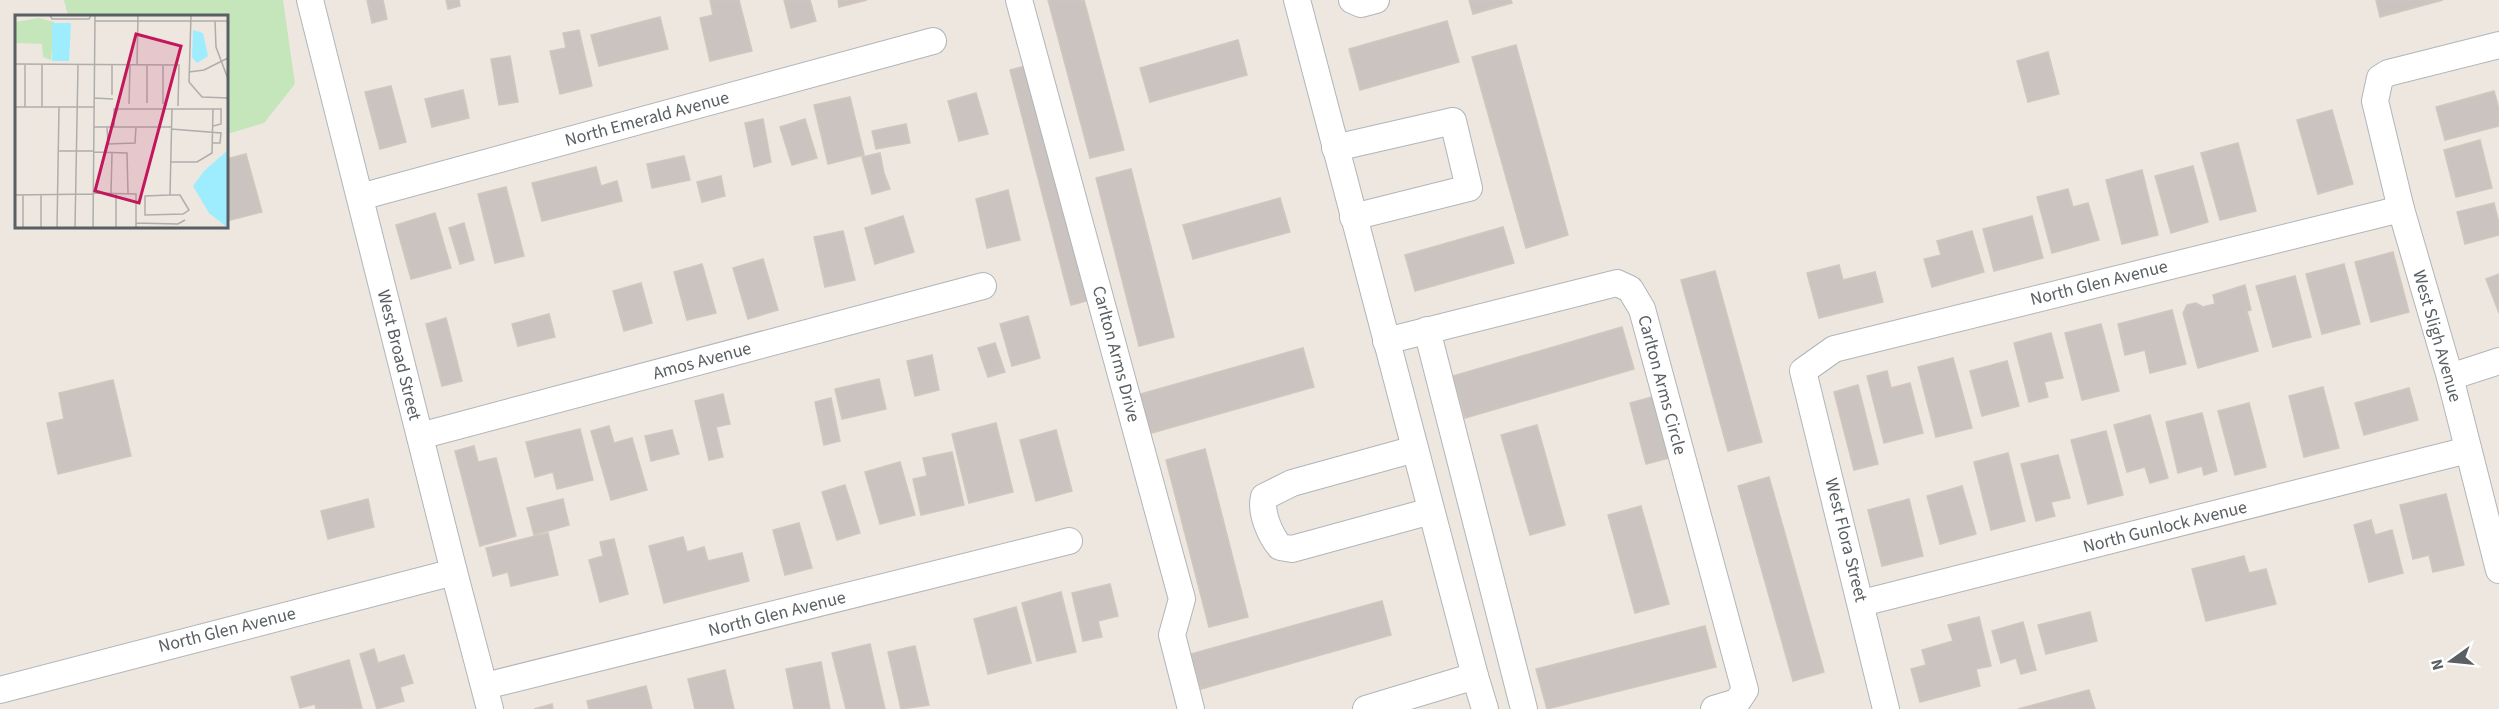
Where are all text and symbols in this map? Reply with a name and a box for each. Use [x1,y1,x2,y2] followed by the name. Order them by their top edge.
[15,15,228,228] inset map
[562,85,732,153] street label: North Emerald Avenue
[2028,254,2170,312] street label: North Glen Avenue
[2406,267,2468,405] street label: West Sligh Avenue
[1086,283,1146,425] street label: Carlton Arms Drive
[371,287,427,423] street label: West Broad Street
[1631,312,1693,458] street label: Carlton Arms Circle
[650,336,754,386] street label: Amos Avenue
[1819,475,1873,605] street label: West Flora Street
[2080,494,2250,559] street label: North Gunlock Avenue
[706,585,848,643] street label: North Glen Avenue
[156,601,298,659] street label: North Glen Avenue
[2421,631,2481,691] north arrow
[2425,657,2449,673] text: N

